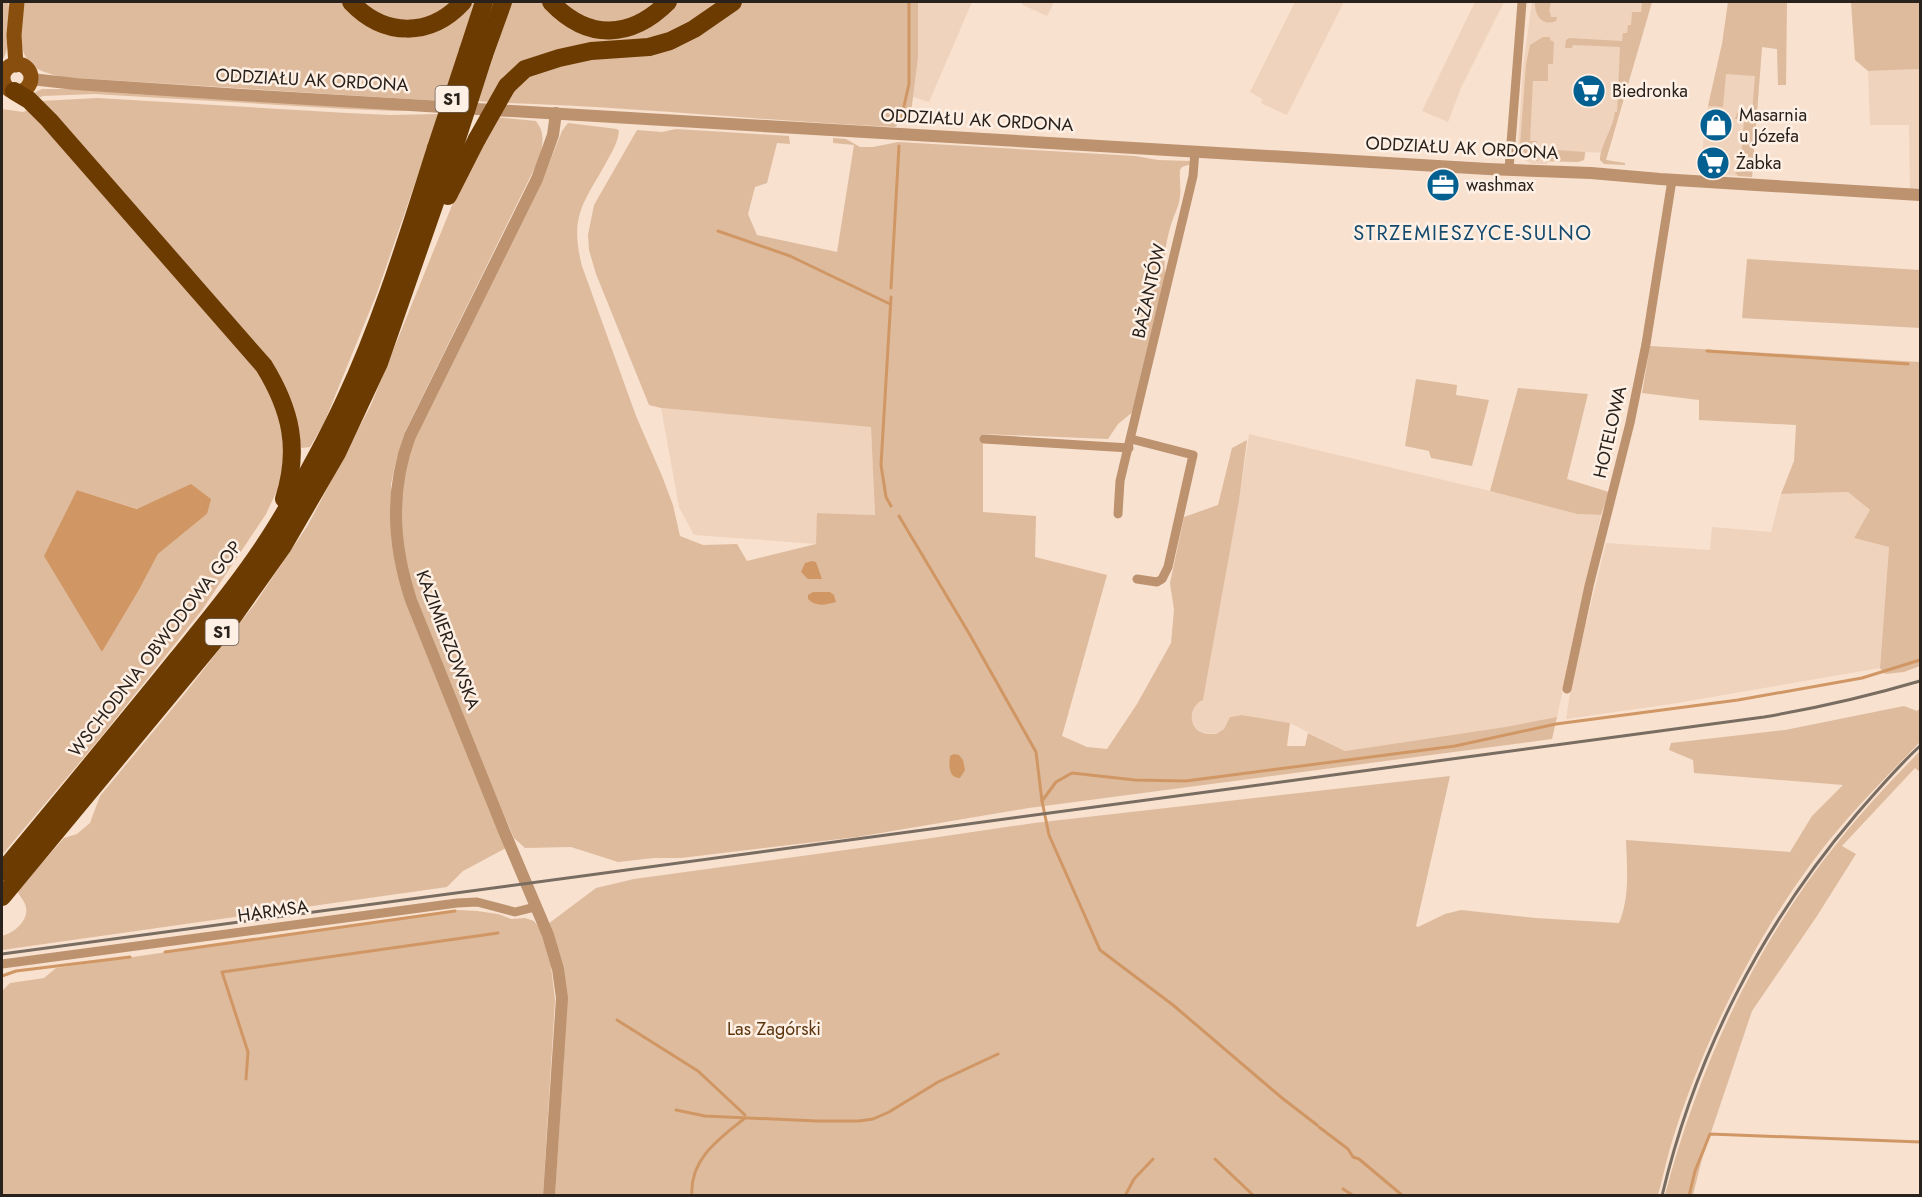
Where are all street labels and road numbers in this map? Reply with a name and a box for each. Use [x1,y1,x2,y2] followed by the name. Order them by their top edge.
[215,62,409,98] street label: ODDZIAŁU AK ORDONA
[436,86,468,112] road number: S1
[880,102,1074,138] street label: ODDZIAŁU AK ORDONA
[1365,130,1559,166] street label: ODDZIAŁU AK ORDONA
[1126,241,1173,341] street label: BAŻANTÓW
[1587,383,1633,481] street label: HOTELOWA
[62,535,248,763] street label: WSCHODNIA OBWODOWA GOP
[409,566,487,714] street label: KAZIMIERZOWSKA
[206,619,238,645] road number: S1
[236,893,310,929] street label: HARMSA

